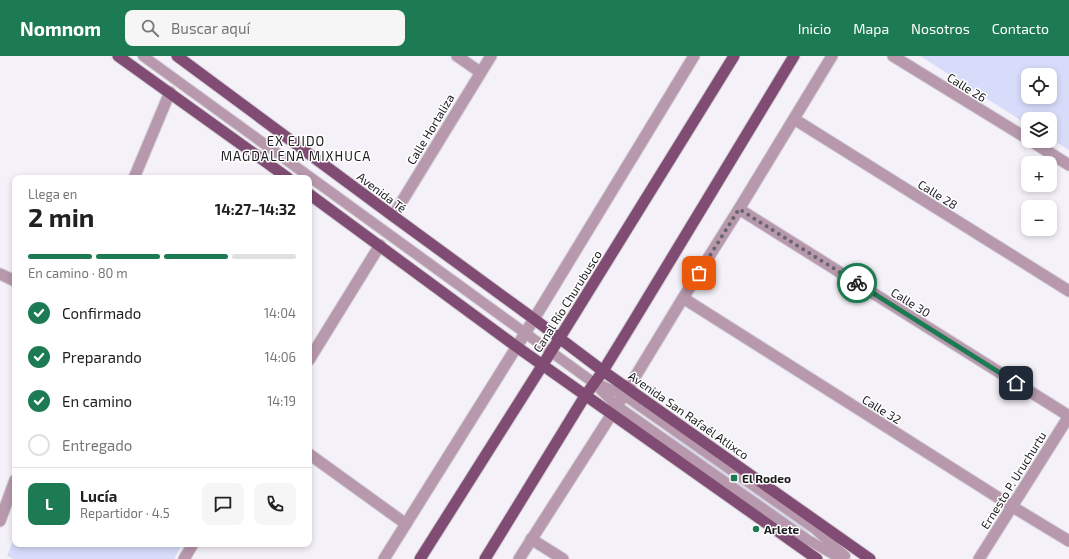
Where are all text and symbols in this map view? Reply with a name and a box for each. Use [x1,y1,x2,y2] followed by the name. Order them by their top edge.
[125,10,405,46] search box
[20,17,101,40] text: Nomnom
[139,17,161,39] icon: search
[171,19,250,37] text: Buscar aquí
[798,20,831,37] text: Inicio
[853,20,889,37] text: Mapa
[911,20,970,37] text: Nosotros
[992,20,1049,37] text: Contacto
[1021,68,1057,236] map controls
[1021,68,1057,104] button: locate
[945,70,989,104] street label: Calle 26
[403,91,457,167] street label: Calle Hortaliza
[1021,112,1057,148] button: layers
[221,133,371,164] district label: EX EJIDO MAGDALENA MIXHUCA
[1021,156,1057,192] button: +
[355,169,409,215] street label: Avenida Té
[916,176,960,212] street label: Calle 28
[28,186,77,202] text: Llega en
[215,200,296,218] text: 14:27–14:32
[1021,200,1057,236] button: −
[28,201,94,232] text: 2 min
[530,247,604,355] street label: Canal Río Churubusco
[682,256,716,290] pin
[688,262,710,284] icon: bag
[837,263,877,303] courier
[28,265,128,281] text: En camino · 80 m
[846,272,868,294] icon: bike
[889,285,933,319] street label: Calle 30
[28,302,50,324] icon: check
[62,304,141,322] text: Confirmado
[264,305,296,321] text: 14:04
[28,346,50,368] icon: check
[62,348,142,366] text: Preparando
[264,349,296,365] text: 14:06
[999,366,1033,400] pin
[626,368,752,462] street label: Avenida San Rafaél Atlixco
[1005,372,1027,394] icon: home
[28,390,50,412] icon: check
[62,392,132,410] text: En camino
[860,392,904,426] street label: Calle 32
[267,393,296,409] text: 14:19
[977,429,1049,531] street label: Ernesto P. Uruchurtu
[62,436,132,454] text: Entregado
[742,471,791,485] place label: El Rodeo
[729,473,739,483] marker: El Rodeo
[202,483,244,525] button: chat
[254,483,296,525] button: phone
[80,487,117,505] text: Lucía
[45,495,53,513] text: L
[80,505,170,521] text: Repartidor · 4.5
[764,522,800,536] place label: Arlete
[751,524,761,534] marker: Arlete

